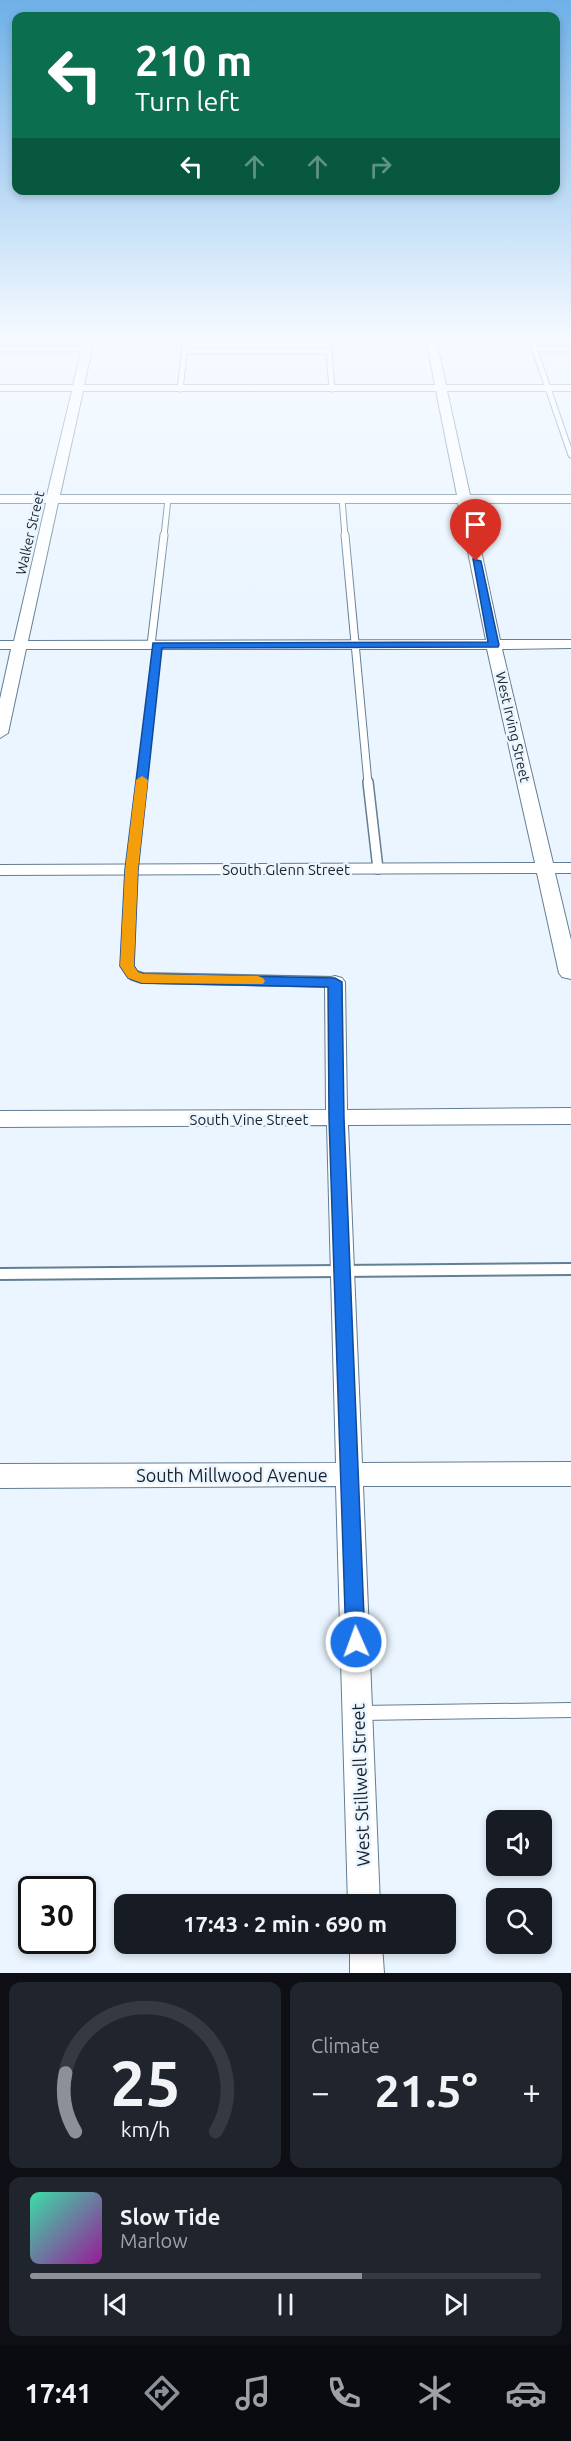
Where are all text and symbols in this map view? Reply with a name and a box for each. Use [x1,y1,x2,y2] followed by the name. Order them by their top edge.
[36,36,114,114] icon: left
[135,37,252,84] text: 210 m
[135,86,239,116] text: Turn left
[175,150,208,183] icon: left
[238,150,271,183] icon: ahead
[301,150,334,183] icon: ahead
[364,150,397,183] icon: right
[13,489,48,577] street label: Walker Street
[450,499,501,561] pin
[459,508,492,541] icon: arrive
[492,670,534,784] street label: West Irving Street
[222,861,350,878] street label: South Glenn Street
[190,1111,309,1128] street label: South Vine Street
[136,1465,328,1485] street label: South Millwood Avenue
[324,1610,388,1674] position arrow
[347,1703,373,1867] street label: West Stillwell Street
[486,1810,552,1954] map controls
[486,1810,552,1876] button: sound
[18,1876,96,1954] speed limit sign: 30
[486,1888,552,1954] button: search
[183,1911,387,1936] text: 17:43 · 2 min · 690 m
[311,2034,380,2057] text: Climate
[110,2048,180,2118] text: 25
[374,2065,478,2116] text: 21.5°
[311,2073,330,2110] text: −
[522,2073,541,2110] text: +
[120,2117,170,2141] text: km/h
[120,2204,220,2229] text: Slow Tide
[120,2229,188,2252] text: Marlow
[99,2288,132,2321] icon: previous
[269,2288,302,2321] icon: pause
[439,2288,472,2321] icon: next
[141,2372,183,2414] icon: directions
[232,2372,274,2414] icon: music
[323,2372,365,2414] icon: phone
[414,2372,456,2414] icon: climate
[505,2372,547,2414] icon: car
[24,2378,92,2408] text: 17:41

